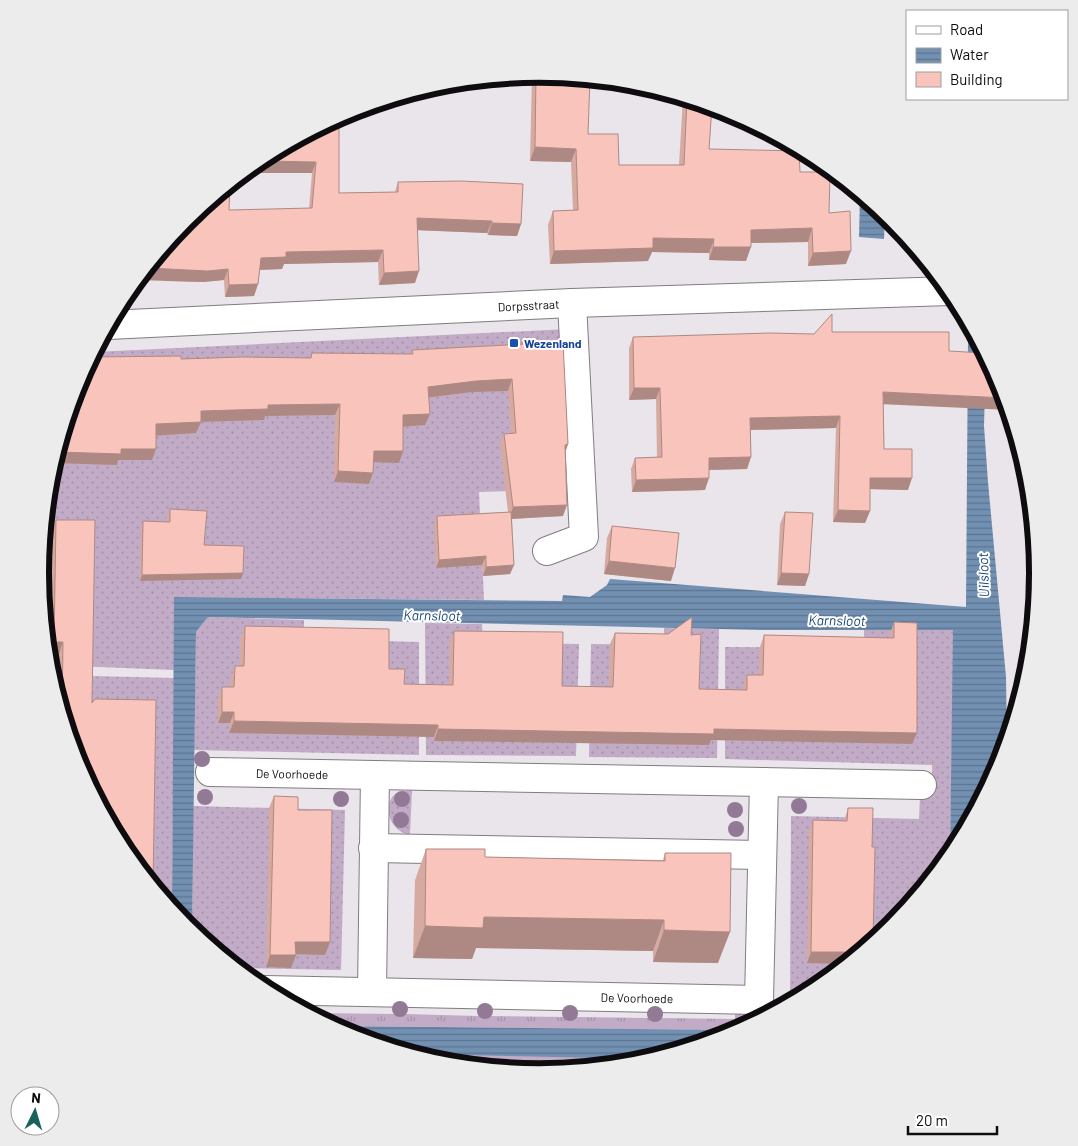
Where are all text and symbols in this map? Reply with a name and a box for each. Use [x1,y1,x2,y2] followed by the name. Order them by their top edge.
[906,10,1068,100] legend
[950,20,983,38] text: Road
[950,45,989,63] text: Water
[950,70,1003,88] text: Building
[497,297,560,314] street label: Dorpsstraat
[524,336,582,350] place label: Wezenland
[508,337,520,349] marker: Wezenland
[974,552,992,598] water label: Uilsloot
[403,606,461,624] water label: Karnsloot
[808,611,866,629] water label: Karnsloot
[256,766,328,781] street label: De Voorhoede
[601,990,673,1005] street label: De Voorhoede
[10,1086,60,1136] north arrow
[31,1089,42,1106] text: N
[908,1104,997,1136] scale bar
[916,1111,948,1129] text: 20 m

